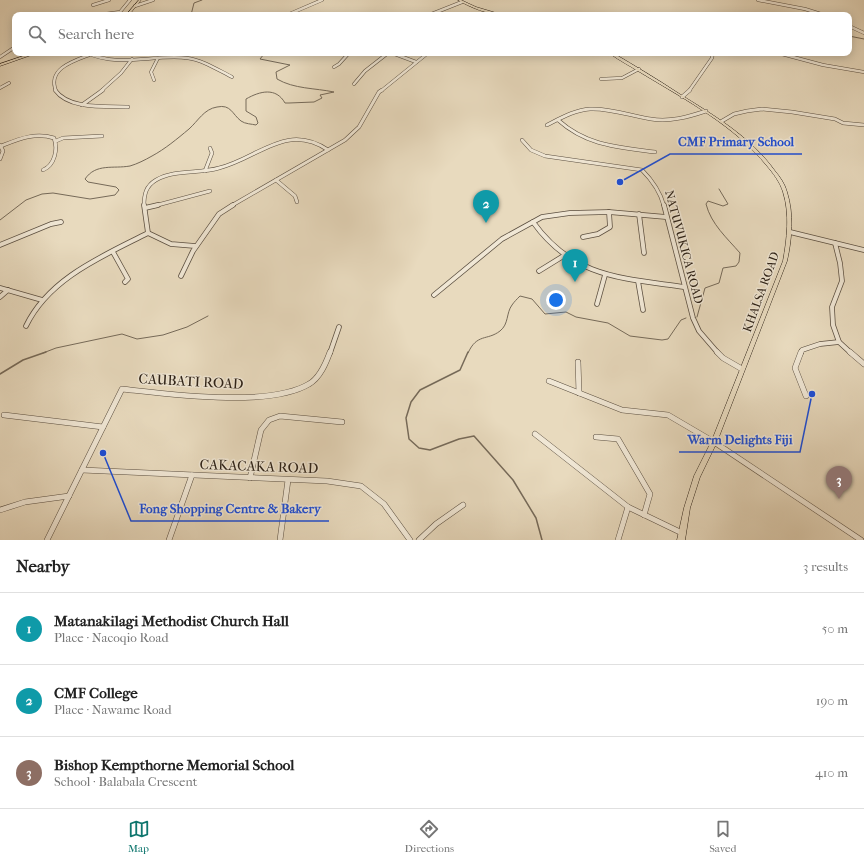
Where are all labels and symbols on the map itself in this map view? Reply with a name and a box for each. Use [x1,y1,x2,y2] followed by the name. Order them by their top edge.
[670,129,802,154] callout: CMF Primary School
[678,134,794,150] text: CMF Primary School
[662,189,706,305] street label: NATUVUKICA ROAD
[473,190,499,223] pin: 2
[562,249,588,282] pin: 1
[740,250,782,334] street label: KHALSA ROAD
[546,290,566,310] your location
[138,370,244,393] street label: CAUBATI ROAD
[679,427,800,452] callout: Warm Delights Fiji
[687,432,793,448] text: Warm Delights Fiji
[199,456,319,477] street label: CAKACAKA ROAD
[826,466,852,499] pin: 3
[131,496,329,521] callout: Fong Shopping Centre & Bakery
[138,501,322,517] text: Fong Shopping Centre & Bakery

